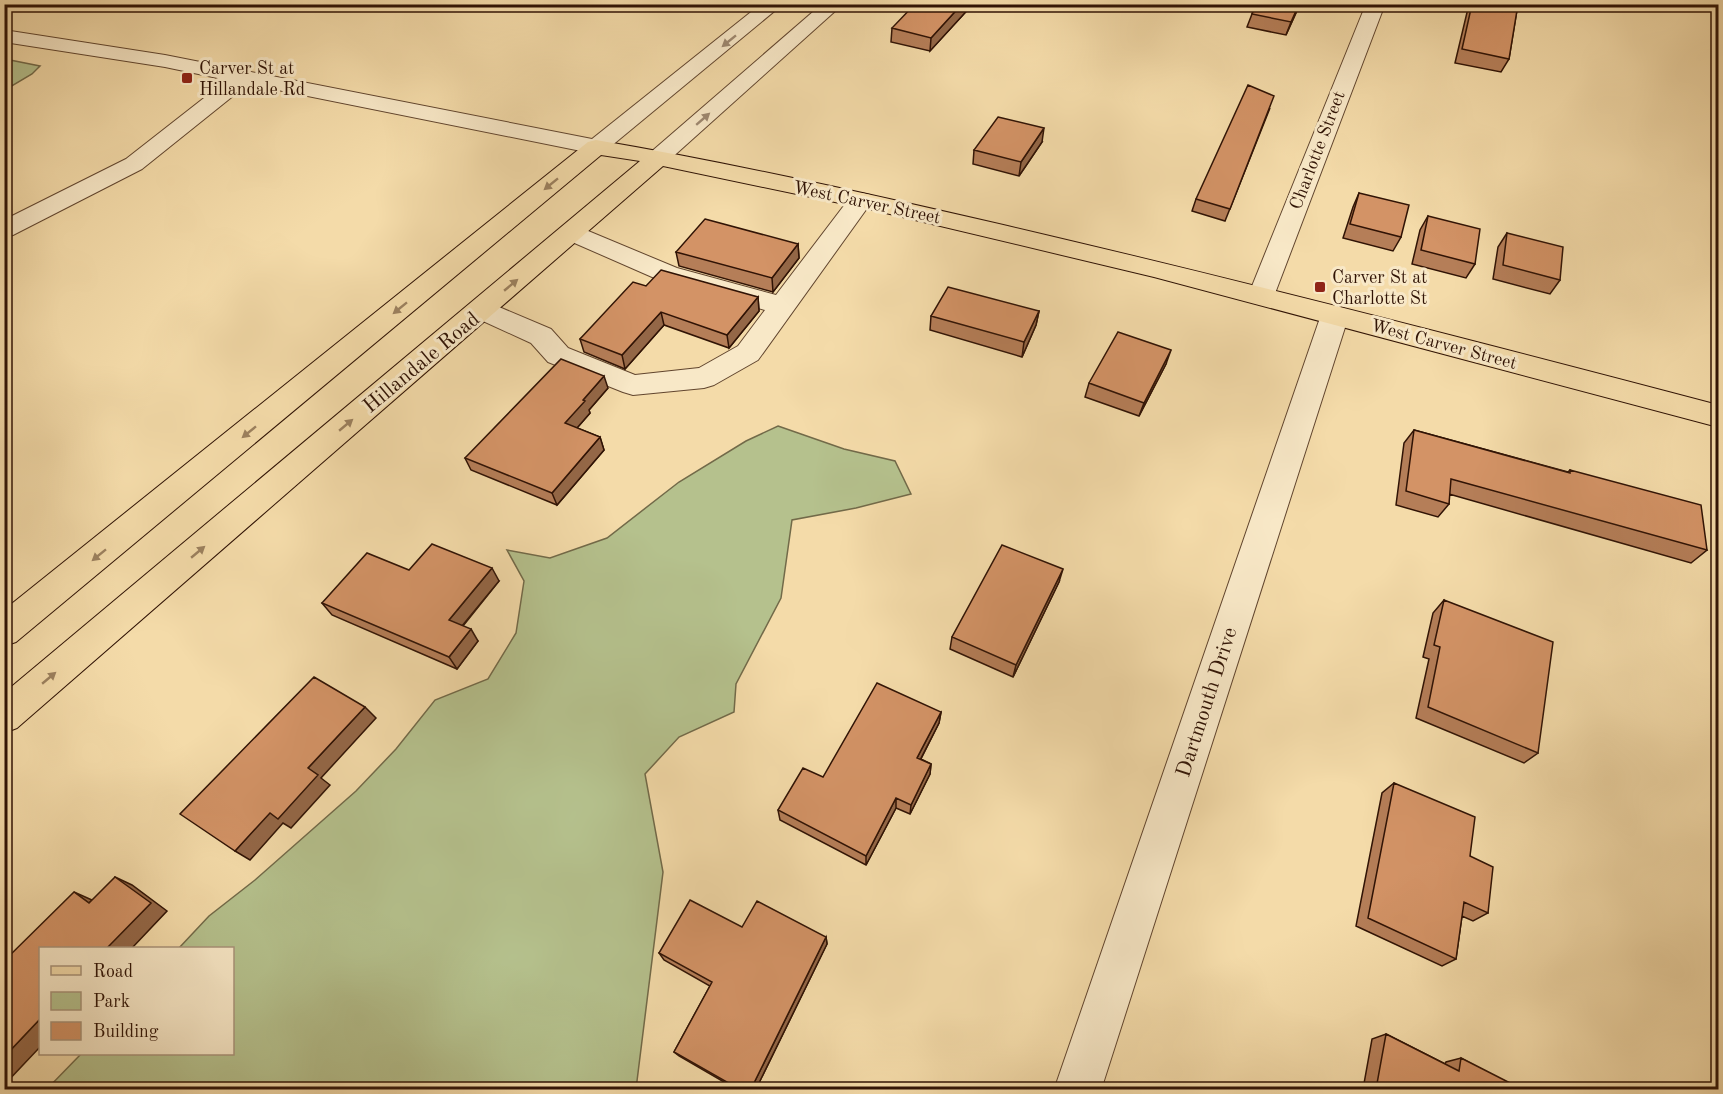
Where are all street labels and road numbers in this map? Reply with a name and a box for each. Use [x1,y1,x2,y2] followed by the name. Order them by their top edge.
[1287,89,1349,212] street label: Charlotte Street
[791,179,942,227] street label: West Carver Street
[360,309,484,418] street label: Hillandale Road
[1369,317,1519,373] street label: West Carver Street
[1173,625,1242,780] street label: Dartmouth Drive

